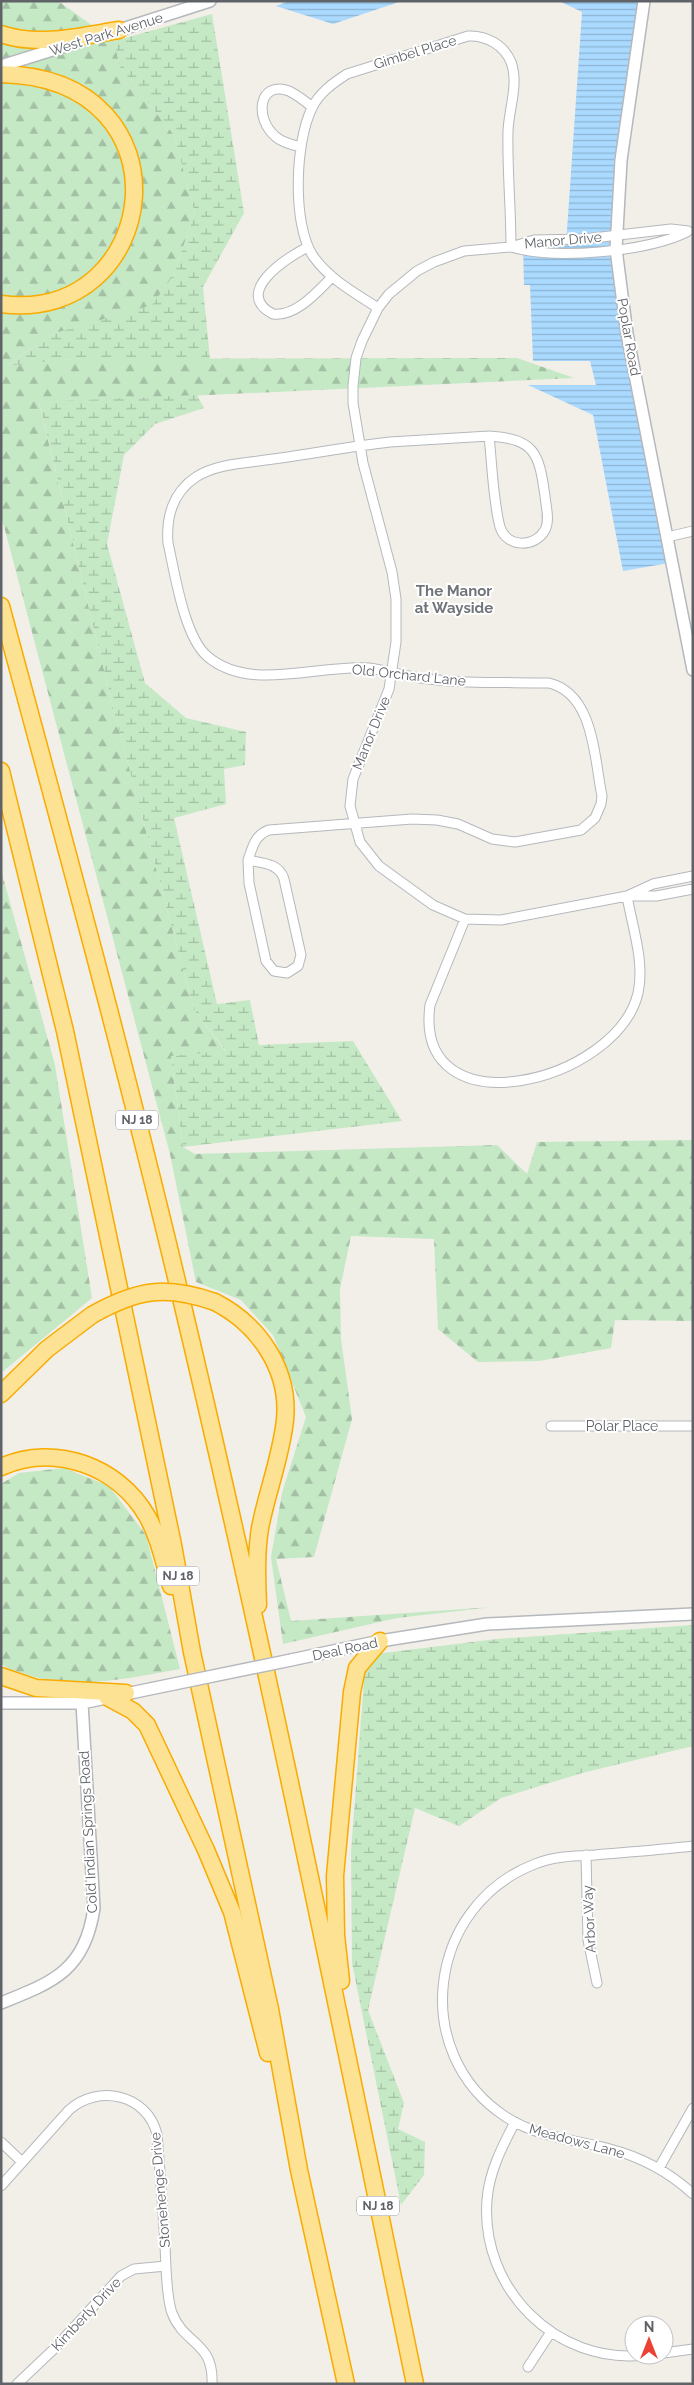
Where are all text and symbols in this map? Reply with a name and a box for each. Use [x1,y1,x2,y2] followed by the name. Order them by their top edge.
[47,9,165,59] street label: West Park Avenue
[372,32,458,72] street label: Gimbel Place
[523,229,603,251] street label: Manor Drive
[614,297,644,377] street label: Poplar Road
[415,582,493,617] district label: The Manor at Wayside
[351,661,467,689] street label: Old Orchard Lane
[349,694,393,772] street label: Manor Drive
[116,1110,158,1130] road number: NJ 18
[586,1418,658,1434] street label: Polar Place
[157,1566,199,1585] road number: NJ 18
[311,1634,379,1664] street label: Deal Road
[76,1750,100,1914] street label: Cold Indian Springs Road
[579,1884,599,1953] street label: Arbor Way
[527,2121,627,2161] street label: Meadows Lane
[147,2132,173,2248] street label: Stonehenge Drive
[357,2196,399,2216] road number: NJ 18
[48,2274,124,2354] street label: Kimberly Drive
[624,2315,674,2365] north arrow
[644,2319,654,2335] text: N

